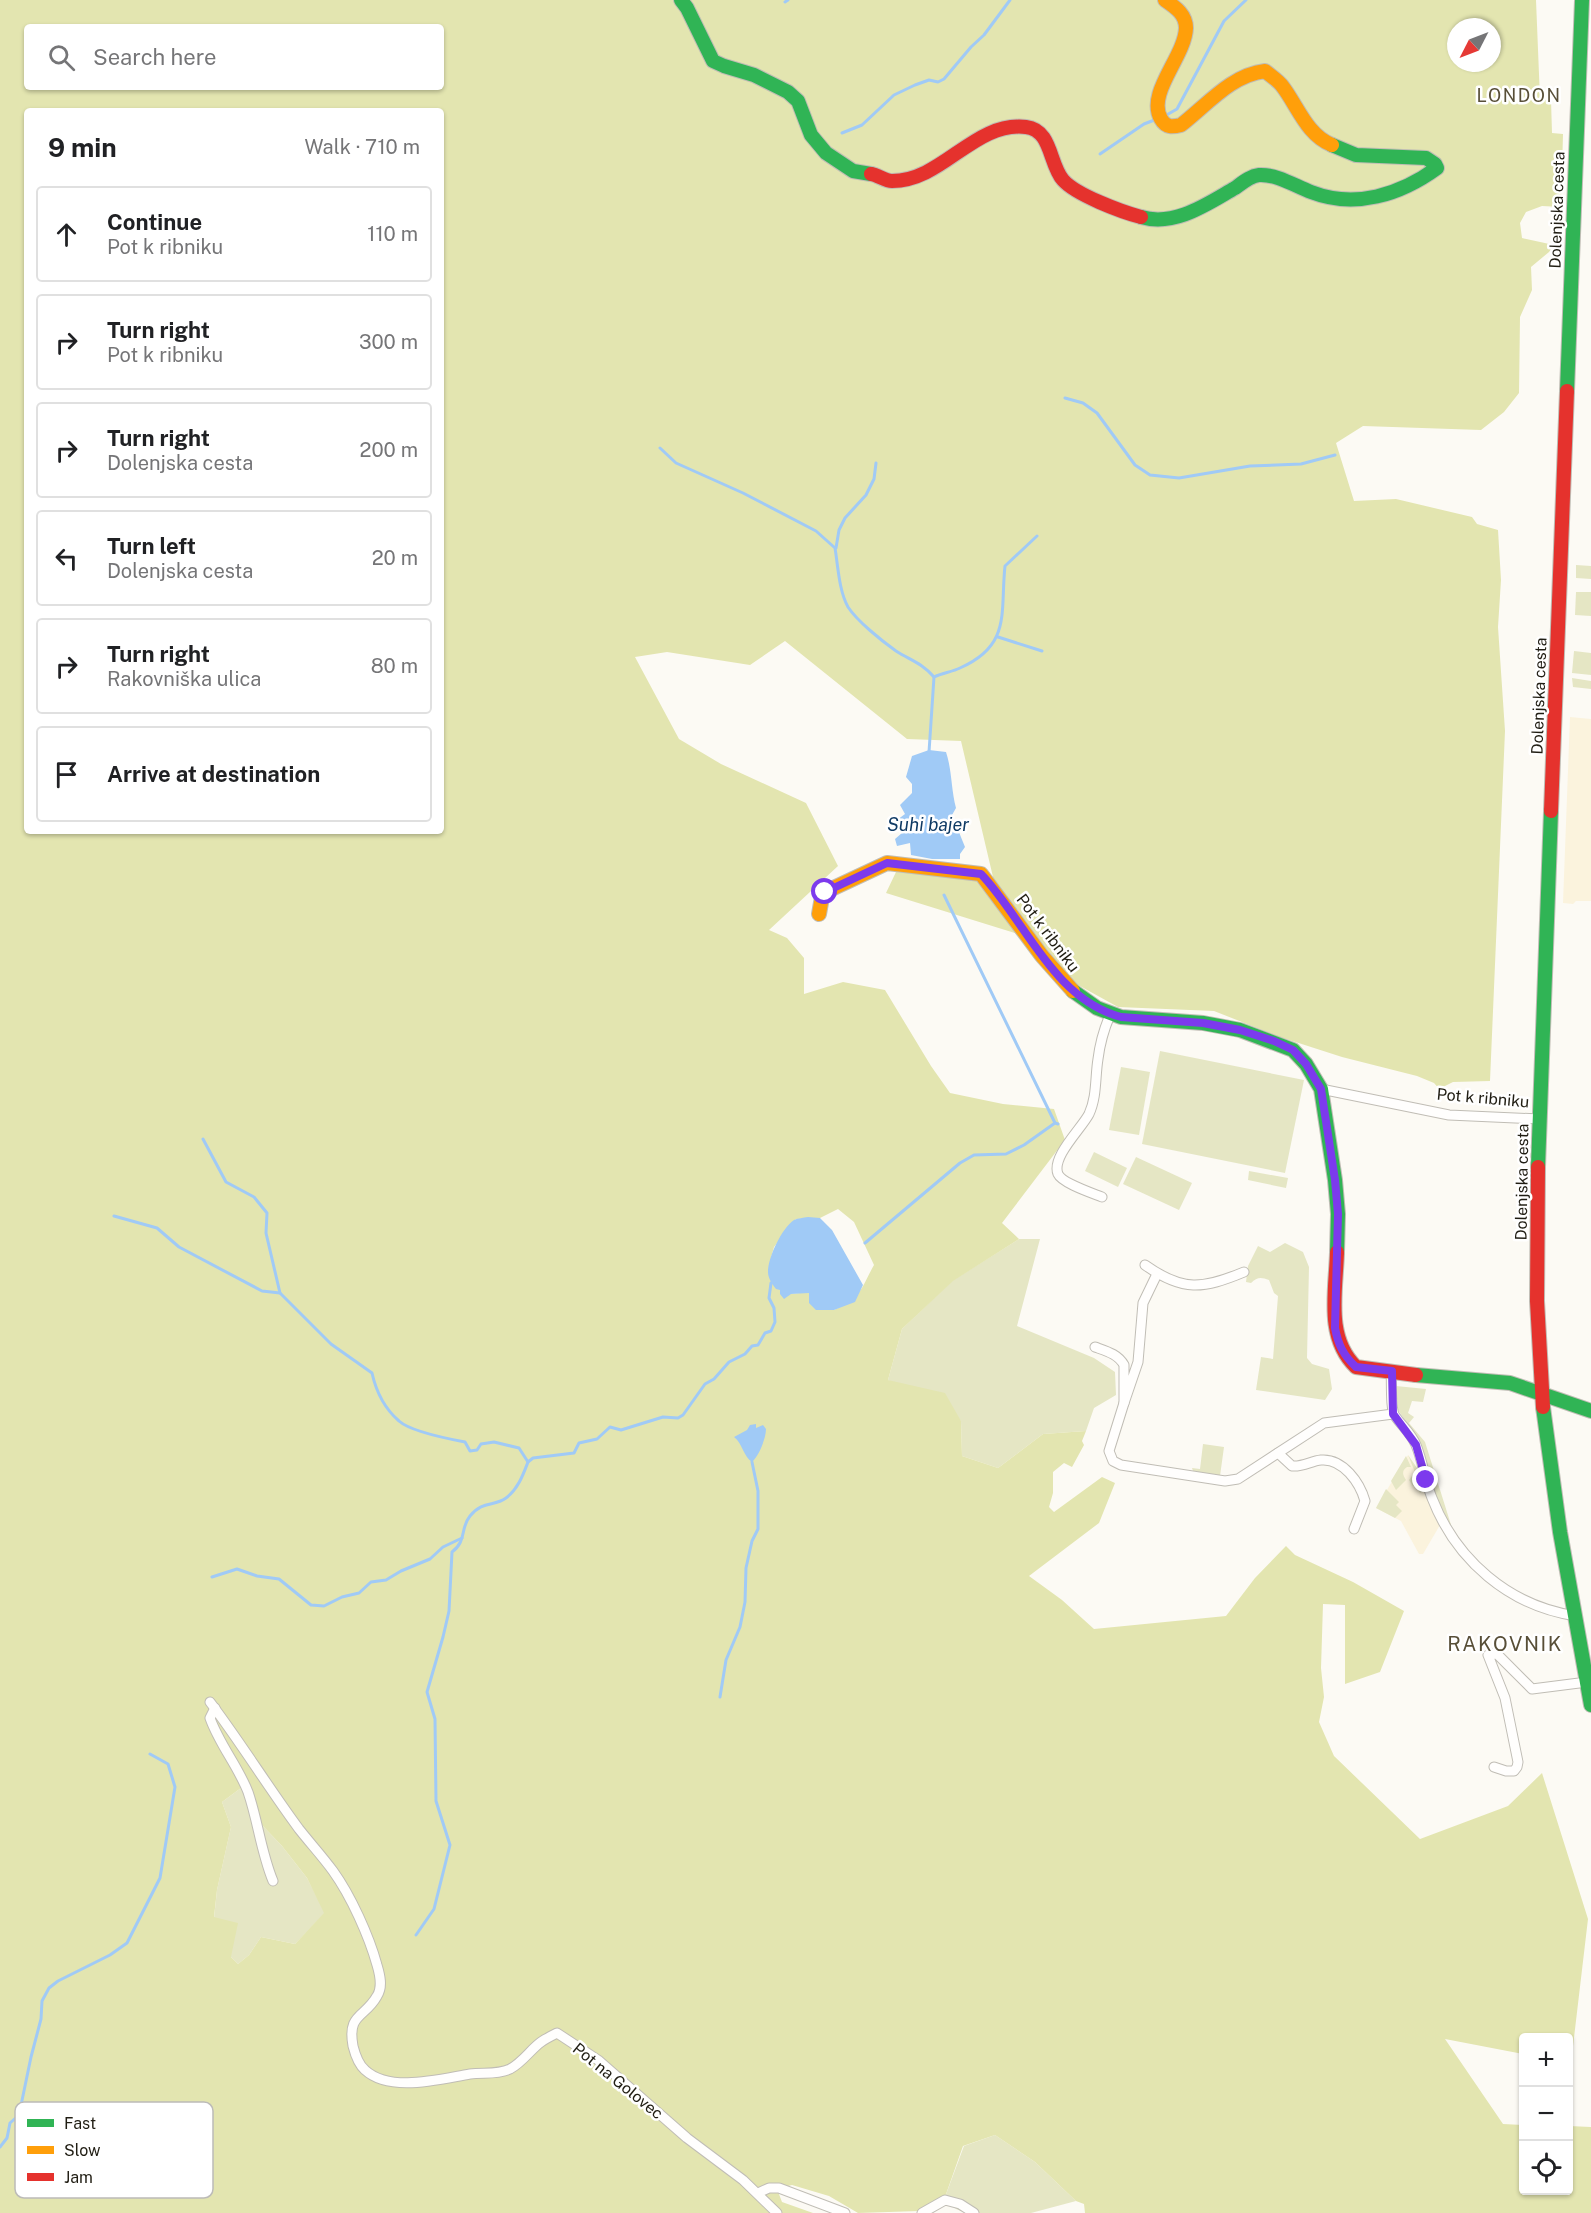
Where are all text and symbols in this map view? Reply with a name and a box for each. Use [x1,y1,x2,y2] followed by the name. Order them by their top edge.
[1447,18,1501,72] north arrow
[24,24,444,90] search box
[45,41,78,74] icon: search
[93,44,217,70] text: Search here
[1476,85,1562,106] district label: LONDON
[48,132,117,163] text: 9 min
[304,135,420,159] text: Walk · 710 m
[1545,151,1569,269] street label: Dolenjska cesta
[107,209,202,235] text: Continue
[50,218,83,251] icon: ahead
[367,222,418,246] text: 110 m
[107,235,223,259] text: Pot k ribniku
[107,317,210,343] text: Turn right
[50,326,83,359] icon: right
[359,330,418,354] text: 300 m
[107,343,223,367] text: Pot k ribniku
[107,425,210,451] text: Turn right
[50,434,83,467] icon: right
[360,438,418,462] text: 200 m
[107,451,253,475] text: Dolenjska cesta
[107,533,196,559] text: Turn left
[50,542,83,575] icon: left
[372,546,418,570] text: 20 m
[107,559,253,583] text: Dolenjska cesta
[1527,637,1551,755] street label: Dolenjska cesta
[107,641,210,667] text: Turn right
[50,650,83,683] icon: right
[371,654,418,678] text: 80 m
[107,667,261,691] text: Rakovniška ulica
[50,758,83,791] icon: arrive
[107,761,320,787] text: Arrive at destination
[887,814,969,835] water label: Suhi bajer
[811,878,837,904] route start
[1012,890,1084,976] street label: Pot k ribniku
[1436,1084,1530,1112] street label: Pot k ribniku
[1511,1123,1533,1241] street label: Dolenjska cesta
[1412,1466,1438,1492] route end
[1447,1632,1563,1656] district label: RAKOVNIK
[1519,2033,1573,2195] map controls
[1519,2033,1573,2087] button: +
[569,2039,667,2123] street label: Pot na Golovec
[1519,2087,1573,2141] button: −
[15,2102,213,2198] legend
[64,2114,96,2133] text: Fast
[64,2141,101,2160] text: Slow
[1519,2141,1573,2195] button: locate
[64,2168,93,2187] text: Jam

